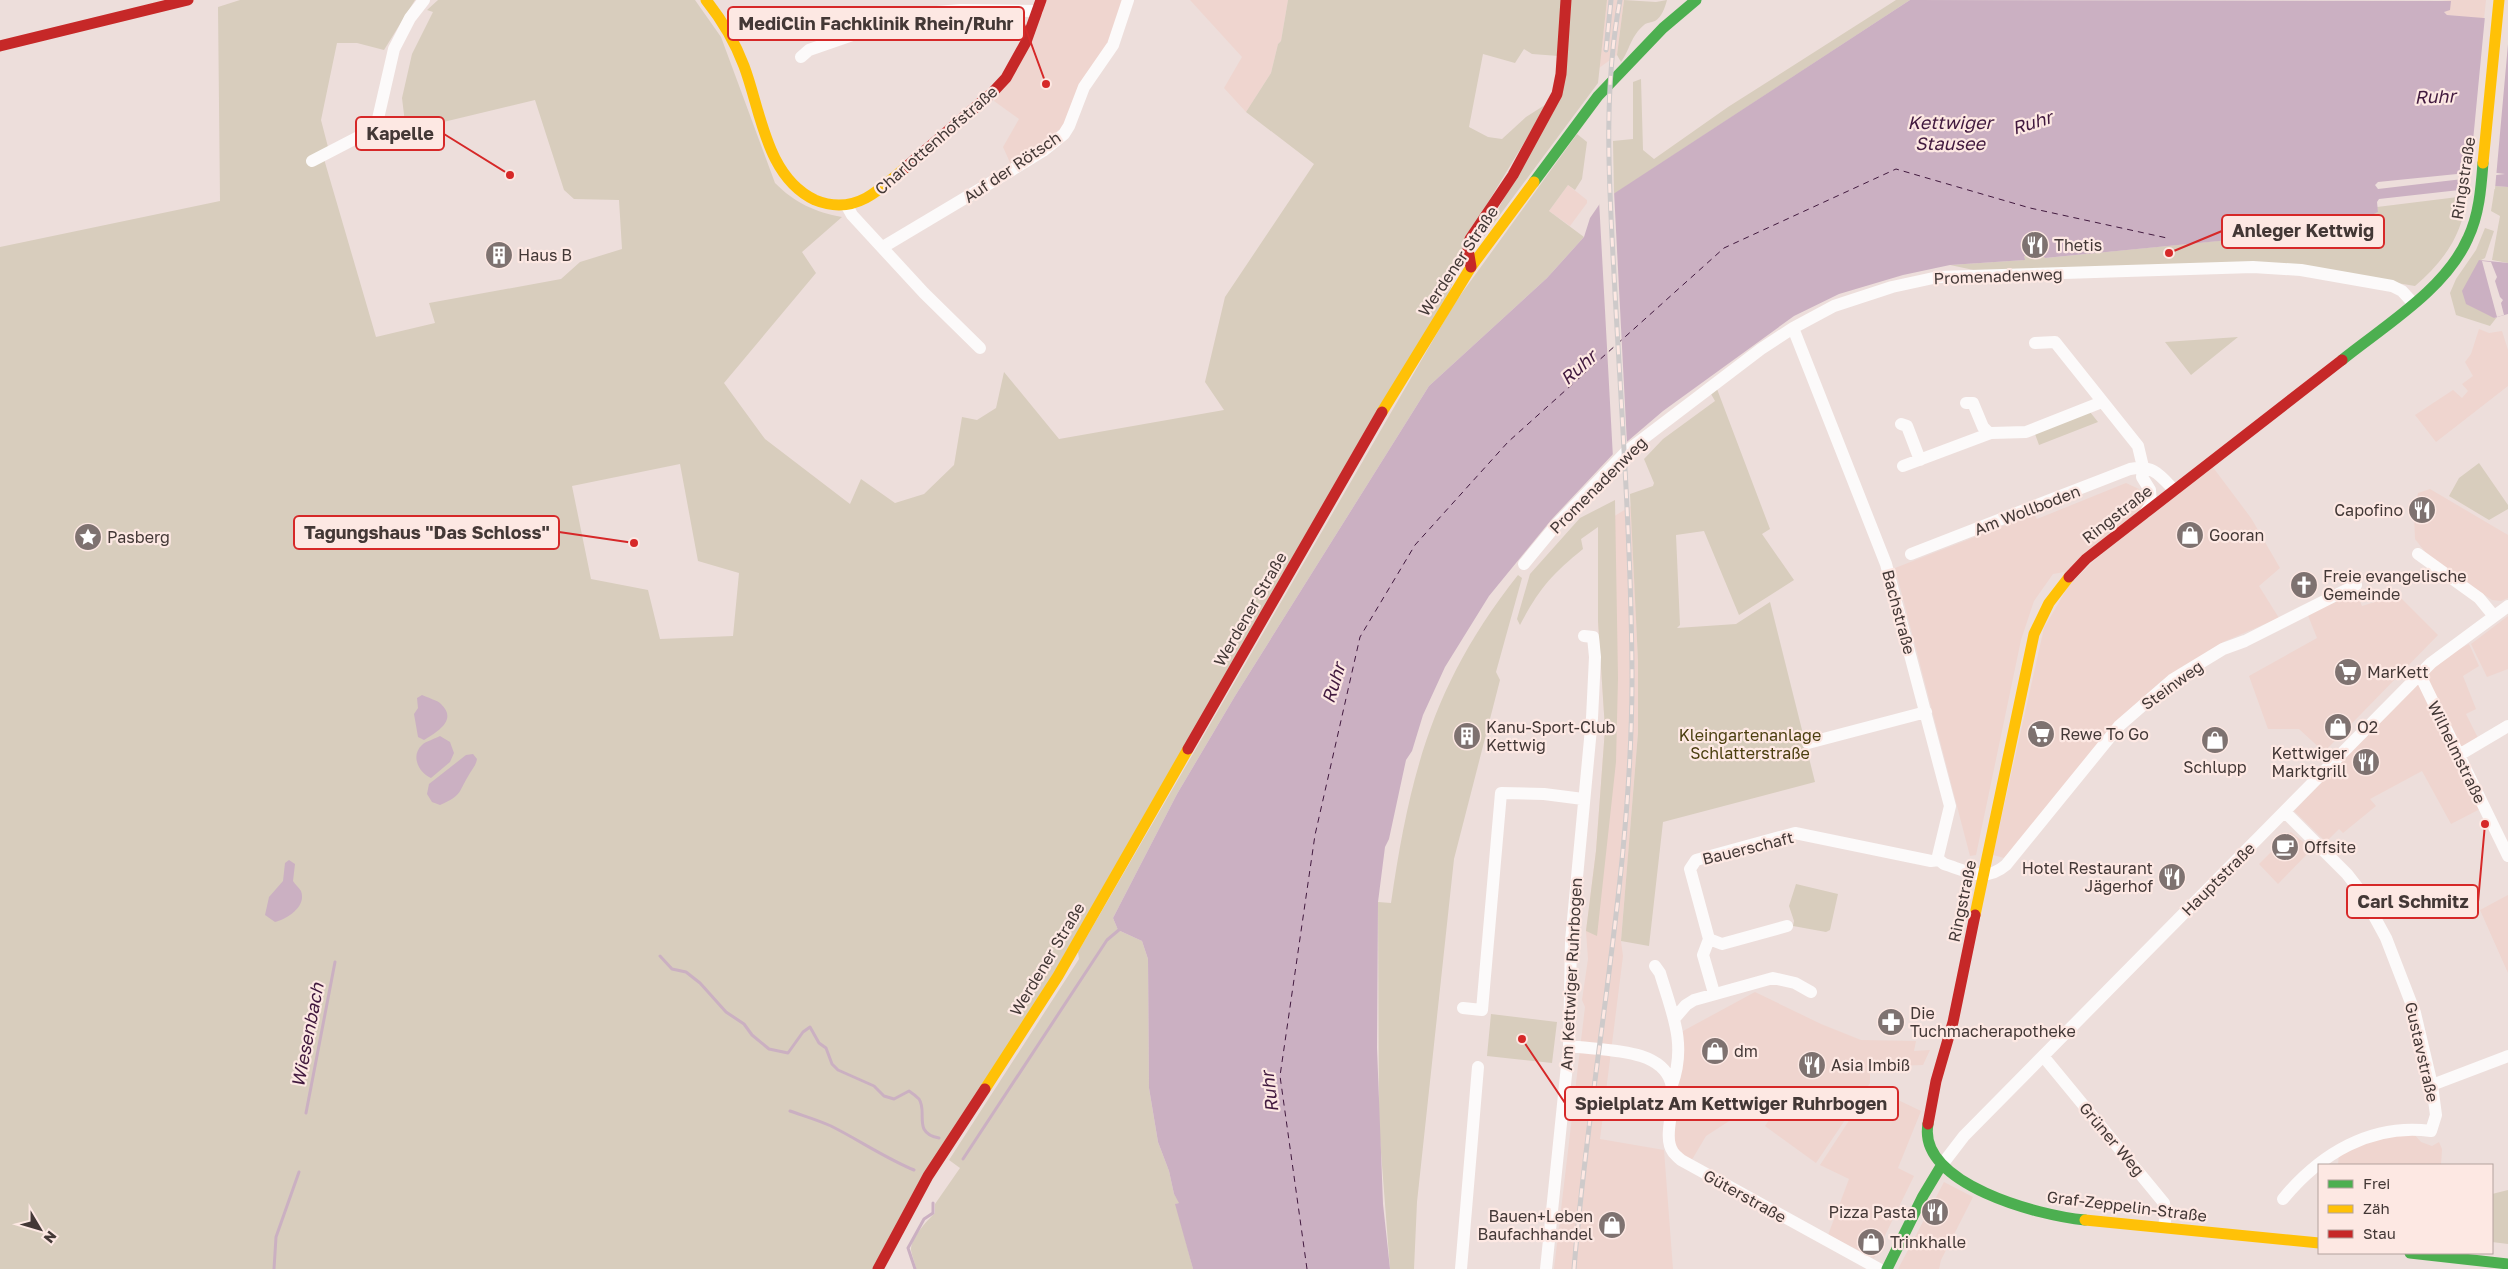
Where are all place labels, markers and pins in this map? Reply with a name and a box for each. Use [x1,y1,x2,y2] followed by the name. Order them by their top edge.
[728,7,1024,40] callout: MediClin Fachklinik Rhein/Ruhr
[356,117,444,150] callout: Kapelle
[2222,215,2384,248] callout: Anleger Kettwig
[2020,230,2050,260] restaurant icon: Thetis
[2054,235,2102,255] place label: Thetis
[484,240,514,270] building icon: Haus B
[518,245,572,265] place label: Haus B
[2407,495,2437,525] restaurant icon: Capofino
[2334,500,2403,520] place label: Capofino
[294,516,559,549] callout: Tagungshaus "Das Schloss"
[2175,520,2205,550] shop icon: Gooran
[73,522,103,552] place icon: Pasberg
[2209,525,2264,545] place label: Gooran
[107,527,170,547] place label: Pasberg
[2323,566,2467,604] place label: Freie evangelische Gemeinde
[2289,570,2319,600] church icon: Freie evangelische Gemeinde
[2333,657,2363,687] supermarket icon: MarKett
[2367,662,2429,682] place label: MarKett
[2323,712,2353,742] shop icon: O2
[1486,717,1616,755] place label: Kanu-Sport-Club Kettwig
[2357,717,2378,737] place label: O2
[2026,719,2056,749] supermarket icon: Rewe To Go
[1452,721,1482,751] building icon: Kanu-Sport-Club Kettwig
[2060,724,2149,744] place label: Rewe To Go
[2200,725,2230,755] shop icon: Schlupp
[2272,743,2347,781] place label: Kettwiger Marktgrill
[2351,747,2381,777] restaurant icon: Kettwiger Marktgrill
[2183,757,2247,777] place label: Schlupp
[2270,832,2300,862] cafe icon: Offsite
[2304,837,2356,857] place label: Offsite
[2022,858,2153,896] place label: Hotel Restaurant Jägerhof
[2157,862,2187,892] restaurant icon: Hotel Restaurant Jägerhof
[2347,885,2478,918] callout: Carl Schmitz
[1910,1003,2076,1041] place label: Die Tuchmacherapotheke
[1876,1007,1906,1037] pharmacy icon: Die Tuchmacherapotheke
[1700,1036,1730,1066] shop icon: dm
[1734,1041,1758,1061] place label: dm
[1797,1050,1827,1080] restaurant icon: Asia Imbiß
[1831,1055,1910,1075] place label: Asia Imbiß
[1565,1087,1898,1120] callout: Spielplatz Am Kettwiger Ruhrbogen
[1920,1197,1950,1227] restaurant icon: Pizza Pasta
[1828,1202,1916,1222] place label: Pizza Pasta
[1477,1206,1593,1244] place label: Bauen+Leben Baufachhandel
[1597,1210,1627,1240] shop icon: Bauen+Leben Baufachhandel
[1856,1227,1886,1257] shop icon: Trinkhalle
[1890,1232,1966,1252] place label: Trinkhalle

